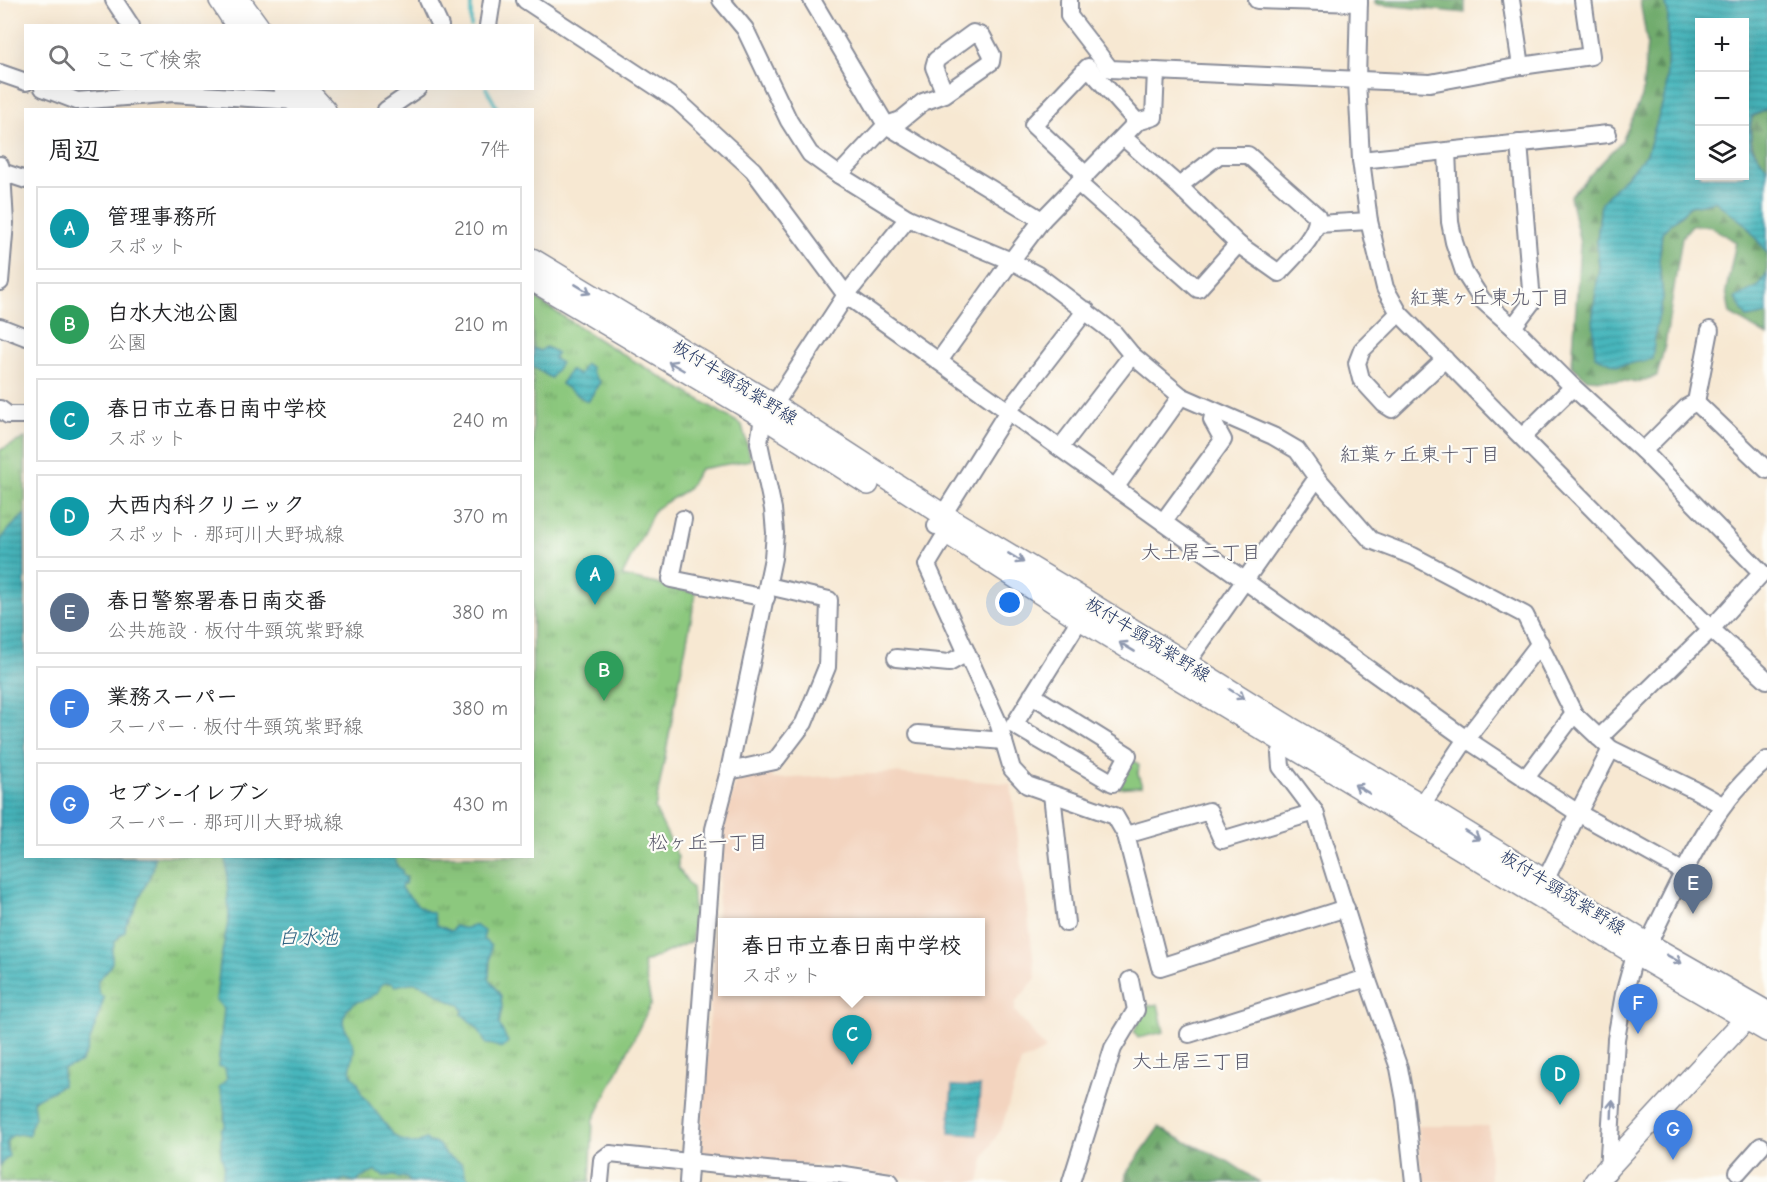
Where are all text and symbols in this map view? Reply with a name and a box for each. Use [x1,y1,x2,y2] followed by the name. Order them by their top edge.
[1695,18,1749,180] map controls
[1695,18,1749,72] button: +
[24,24,534,90] search box
[45,41,78,74] icon: search
[93,47,203,73] text: ここで検索
[1695,72,1749,126] button: −
[1695,126,1749,180] button: layers
[48,136,100,166] text: 周辺
[481,138,510,161] text: 7件
[107,204,217,230] text: 管理事務所
[64,217,75,240] text: A
[454,217,508,240] text: 210 m
[107,235,187,258] text: スポット
[574,283,591,295] one-way arrow
[1410,286,1570,309] district label: 紅葉ヶ丘東九丁目
[107,300,239,326] text: 白水大池公園
[63,313,76,336] text: B
[454,313,508,336] text: 210 m
[107,331,147,354] text: 公園
[668,335,801,429] street label: 板付牛頸筑紫野線
[668,360,685,372] one-way arrow
[107,396,327,422] text: 春日市立春日南中学校
[63,409,76,432] text: C
[453,409,508,432] text: 240 m
[107,427,187,450] text: スポット
[1340,443,1500,466] district label: 紅葉ヶ丘東十丁目
[107,492,305,518] text: 大西内科クリニック
[63,505,76,528] text: D
[453,505,508,528] text: 370 m
[107,523,344,546] text: スポット · 那珂川大野城線
[1141,541,1261,564] district label: 大土居二丁目
[1007,553,1024,565] one-way arrow
[576,556,614,605] pin: A
[107,588,327,614] text: 春日警察署春日南交番
[995,588,1024,617] your location
[1081,592,1214,686] street label: 板付牛頸筑紫野線
[64,601,75,624] text: E
[452,601,508,624] text: 380 m
[107,619,364,642] text: 公共施設 · 板付牛頸筑紫野線
[1119,641,1136,653] one-way arrow
[584,652,624,701] pin: B
[107,684,238,710] text: 業務スーパー
[1228,688,1245,701] one-way arrow
[64,697,75,720] text: F
[452,697,508,720] text: 380 m
[107,715,363,738] text: スーパー · 板付牛頸筑紫野線
[107,780,270,806] text: セブン-イレブン
[1354,783,1371,795] one-way arrow
[62,793,77,816] text: G
[453,793,508,816] text: 430 m
[107,811,343,834] text: スーパー · 那珂川大野城線
[1463,830,1480,842] one-way arrow
[648,831,768,854] district label: 松ヶ丘一丁目
[1496,845,1629,939] street label: 板付牛頸筑紫野線
[1674,864,1712,914] pin: E
[718,918,985,996] popup
[278,926,339,949] water label: 白水池
[741,933,962,959] text: 春日市立春日南中学校
[1665,953,1682,965] one-way arrow
[741,964,821,987] text: スポット
[1618,984,1658,1034] pin: F
[832,1016,872,1065] pin: C
[1132,1050,1252,1073] district label: 大土居三丁目
[1540,1056,1580,1105] pin: D
[1606,1099,1617,1119] one-way arrow
[1654,1110,1692,1160] pin: G

